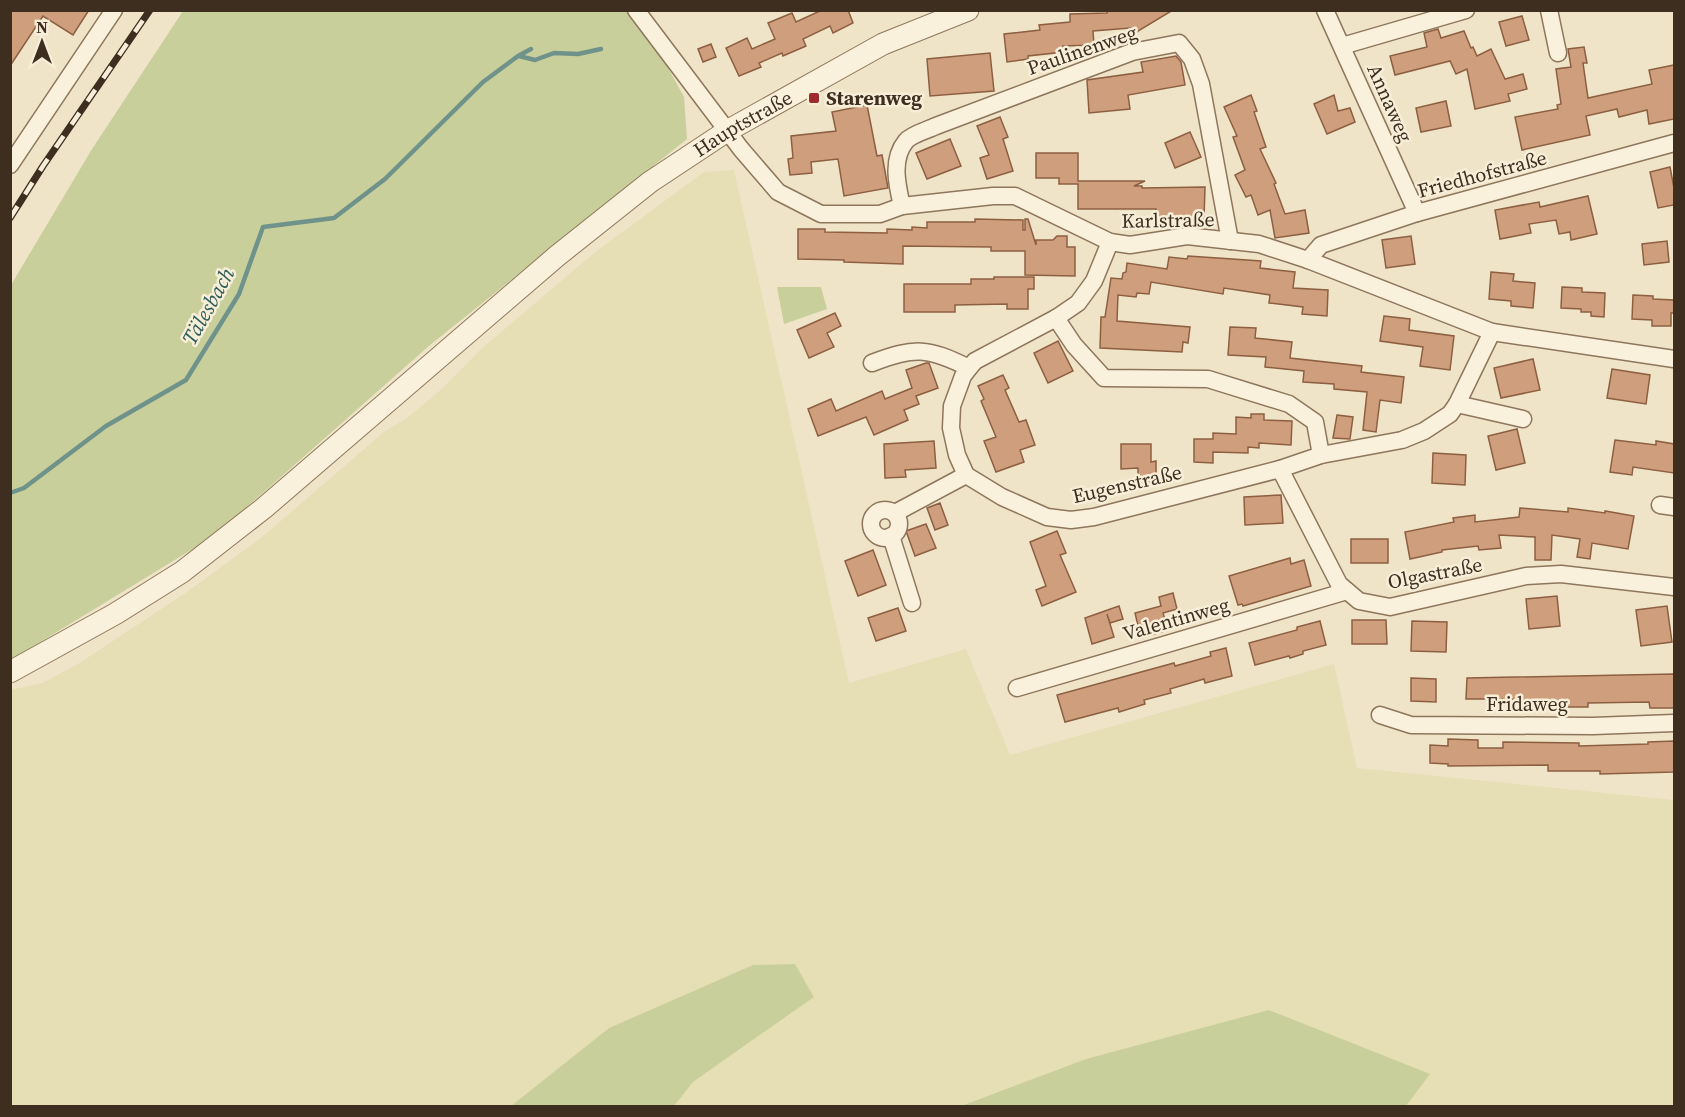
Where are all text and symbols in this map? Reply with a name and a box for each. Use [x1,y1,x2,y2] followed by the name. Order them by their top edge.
[12,12,72,72] north arrow
[36,16,48,38] text: N
[1023,18,1141,82] street label: Paulinenweg
[1360,60,1420,146] street label: Annaweg
[688,83,797,164] street label: Hauptstraße
[826,84,922,112] place label: Starenweg
[807,91,821,105] marker: Starenweg
[1414,143,1550,205] street label: Friedhofstraße
[1121,205,1215,235] street label: Karlstraße
[175,262,241,350] water label: Tälesbach
[1070,458,1184,510] street label: Eugenstraße
[1385,550,1485,596] street label: Olgastraße
[1119,590,1233,648] street label: Valentinweg
[1486,690,1568,718] street label: Fridaweg

